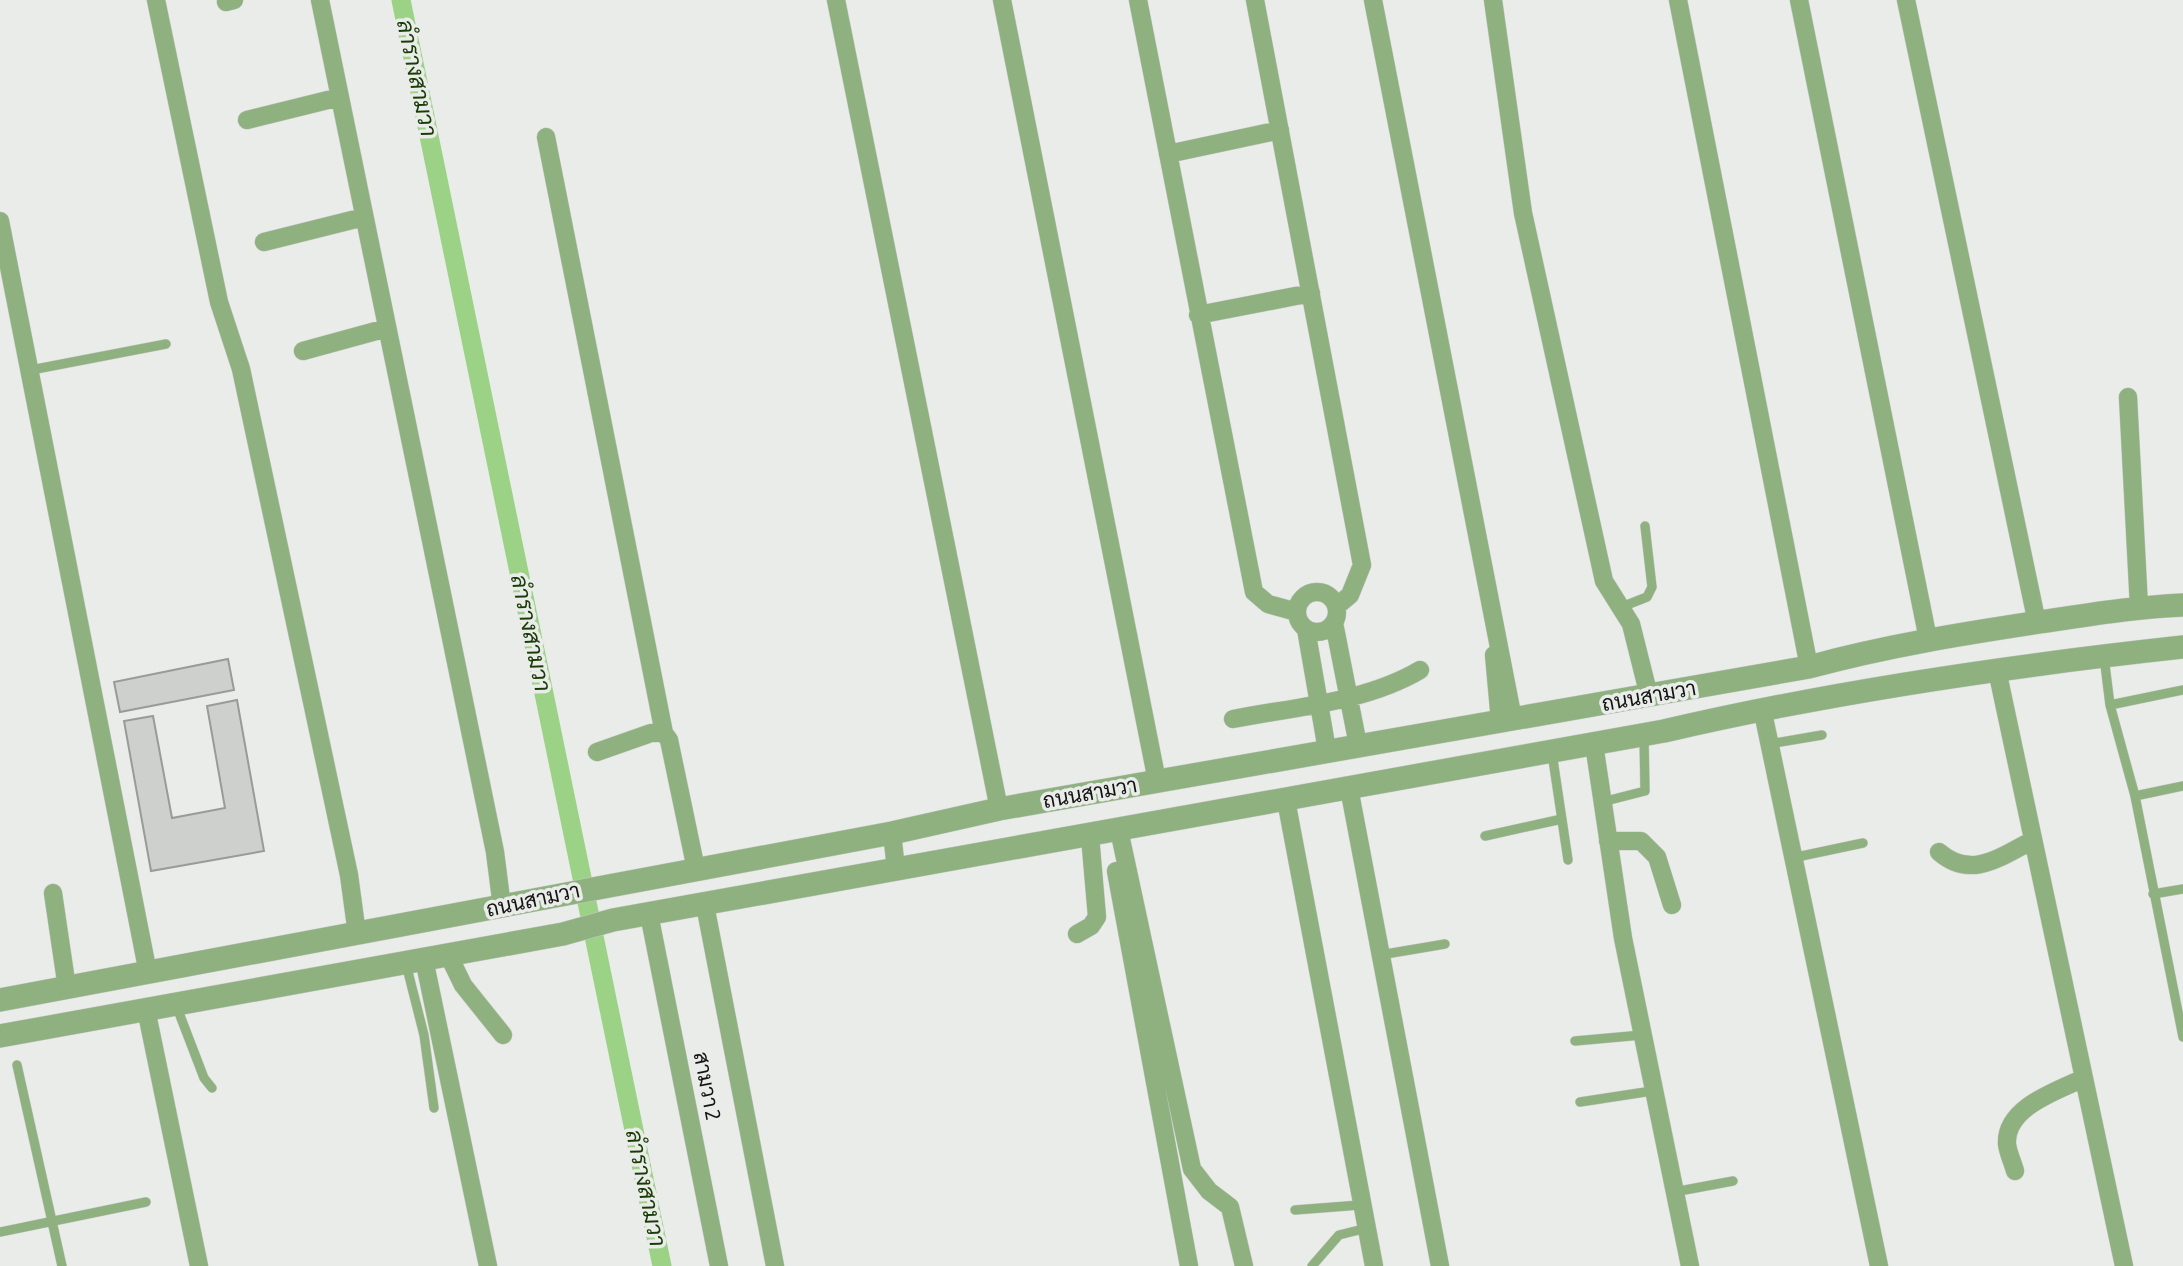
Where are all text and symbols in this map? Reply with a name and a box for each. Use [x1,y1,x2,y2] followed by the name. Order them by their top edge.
[392,17,443,139] water label: ลำรางสามวา
[506,572,557,694] water label: ลำรางสามวา
[1600,675,1698,715] street label: ถนนสามวา
[1041,772,1139,812] street label: ถนนสามวา
[484,877,582,921] street label: ถนนสามวา
[690,1050,726,1122] street label: สามวา 2
[621,1127,672,1249] water label: ลำรางสามวา

